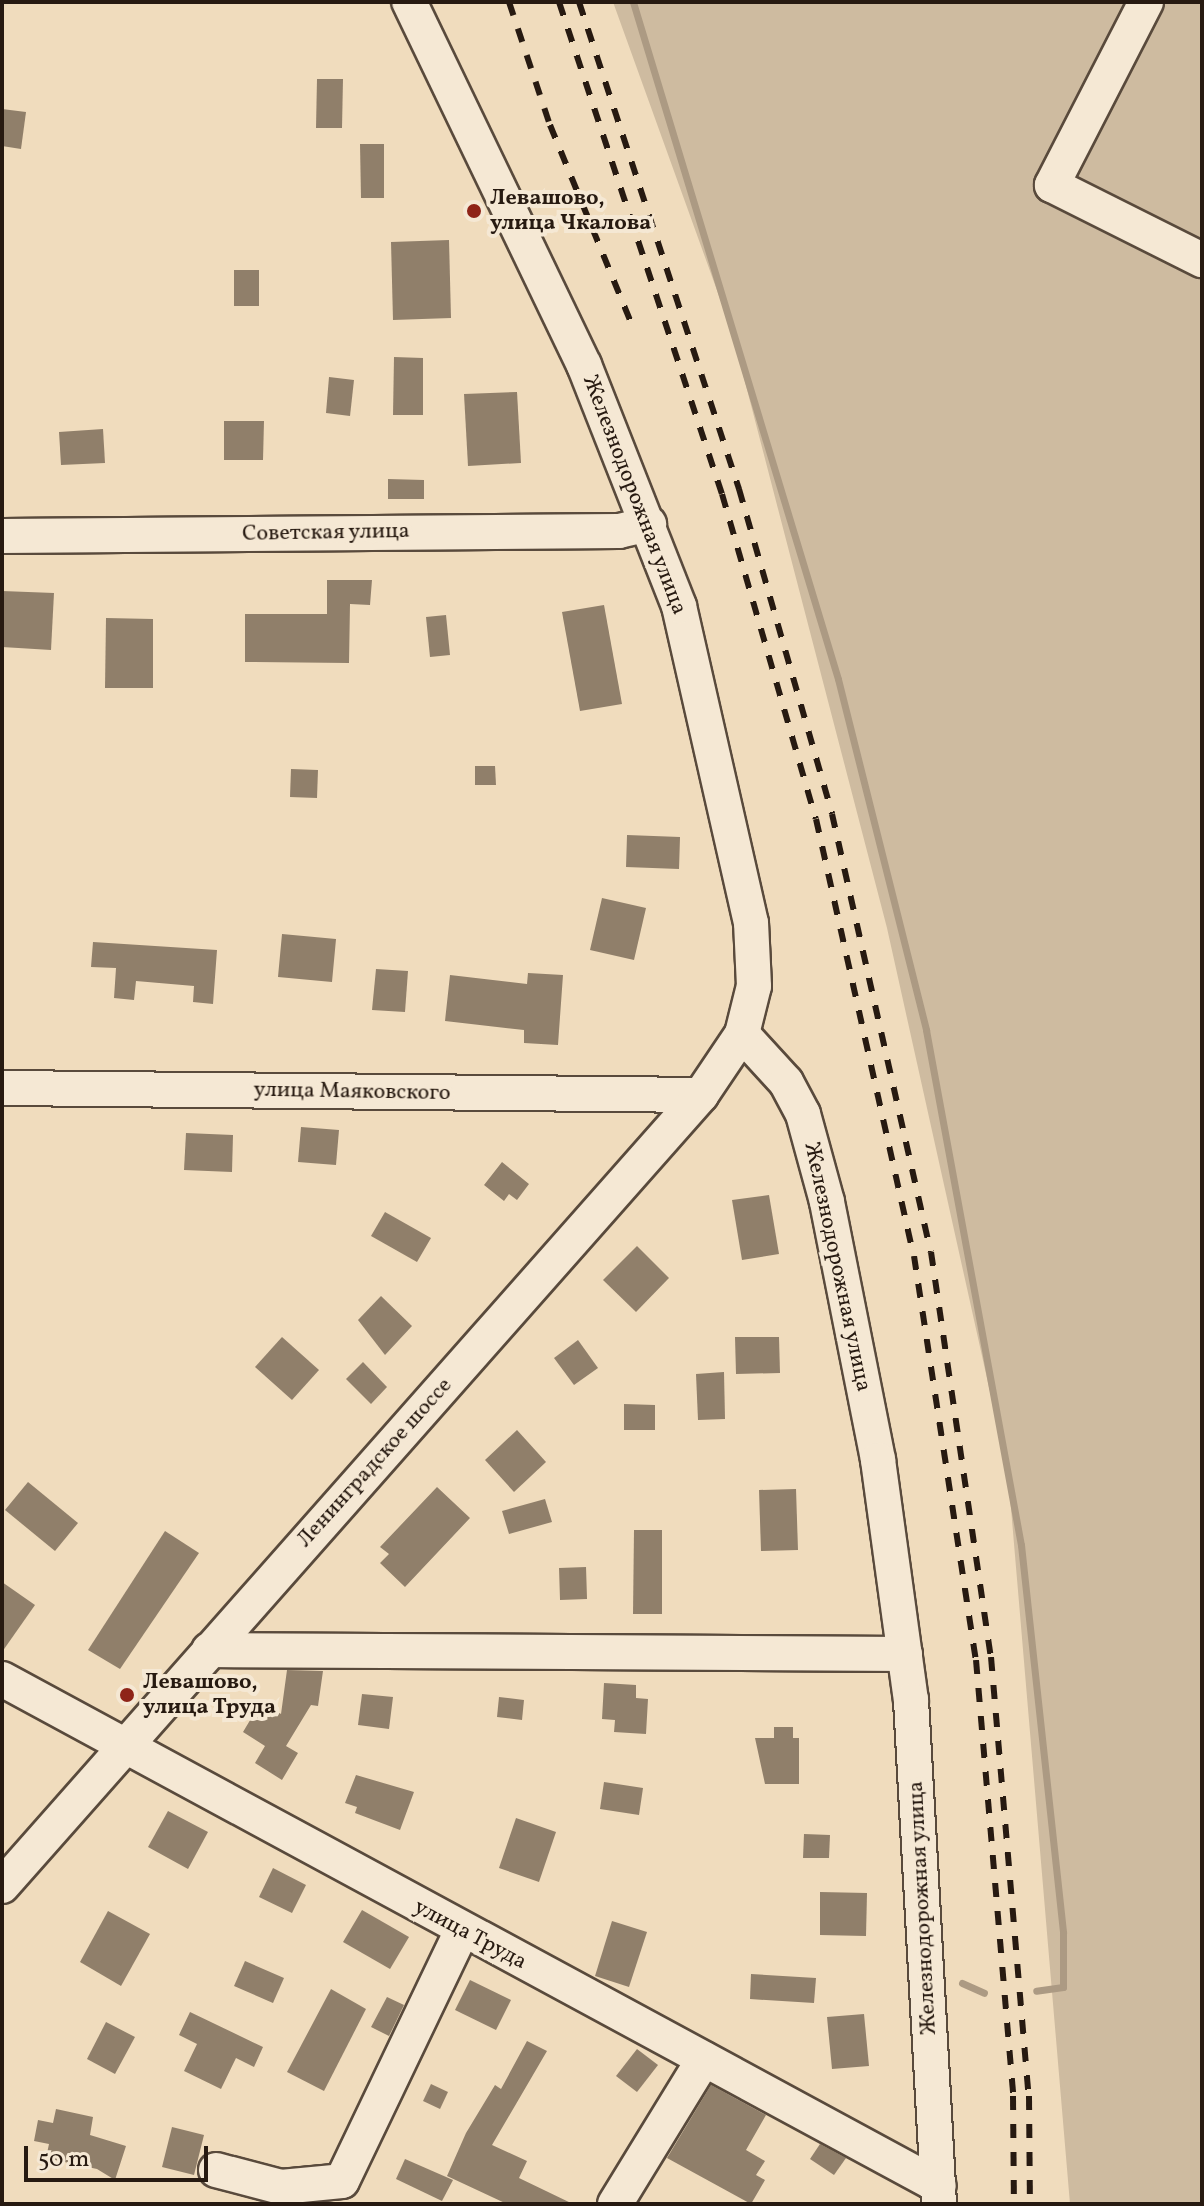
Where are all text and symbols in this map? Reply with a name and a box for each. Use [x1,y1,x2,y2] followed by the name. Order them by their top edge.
[490,185,651,236] place label: Левашово, улица Чкалова
[465,202,483,220] marker: Левашово, улица Чкалова
[576,371,692,619] street label: Железнодорожная улица
[242,518,410,548] street label: Советская улица
[253,1077,451,1107] street label: улица Маяковского
[798,1140,876,1394] street label: Железнодорожная улица
[292,1373,458,1553] street label: Ленинградское шоссе
[143,1669,276,1720] place label: Левашово, улица Труда
[118,1686,136,1704] marker: Левашово, улица Труда
[903,1780,943,2036] street label: Железнодорожная улица
[409,1894,531,1976] street label: улица Труда
[28,2130,212,2180] scale bar
[38,2143,90,2177] text: 50 m

